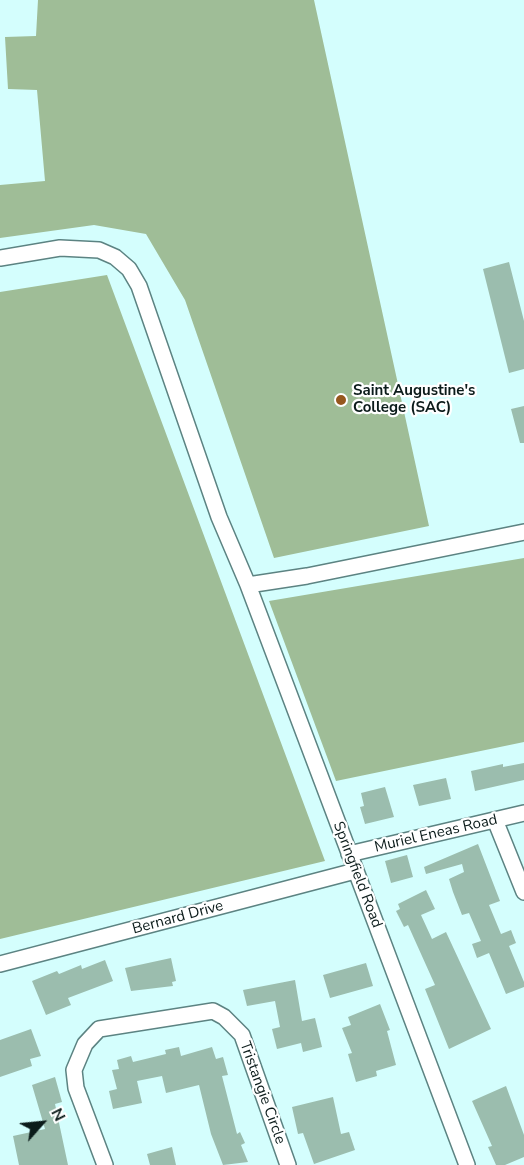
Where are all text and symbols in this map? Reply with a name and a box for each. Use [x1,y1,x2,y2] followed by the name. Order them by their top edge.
[353,382,475,417] place label: Saint Augustine's College (SAC)
[334,393,348,407] marker: Saint Augustine's College (SAC)
[373,811,499,857] street label: Muriel Eneas Road
[328,819,386,931] street label: Springfield Road
[131,897,225,939] street label: Bernard Drive
[235,1039,289,1147] street label: Tristangie Circle
[12,1093,72,1153] north arrow
[46,1105,71,1125] text: N

